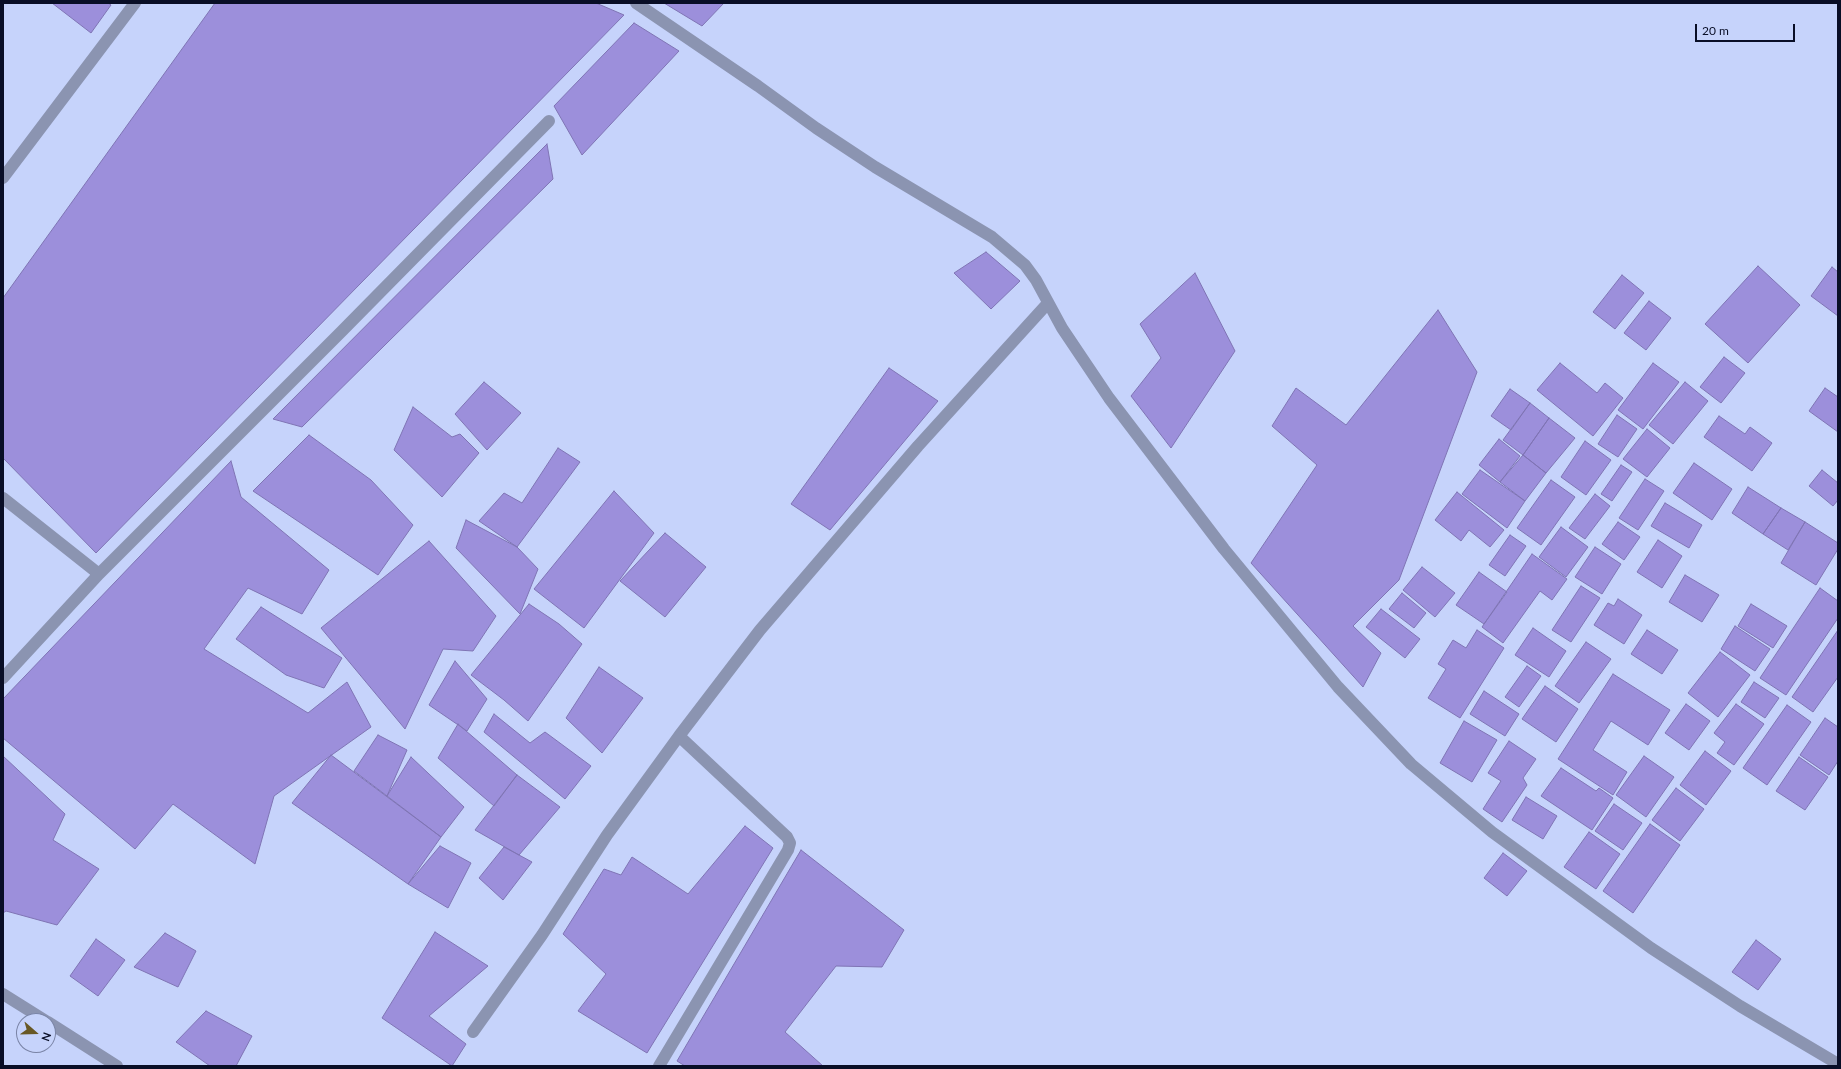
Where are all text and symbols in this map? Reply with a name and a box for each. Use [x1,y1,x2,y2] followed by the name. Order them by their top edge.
[1697,16,1797,42] scale bar
[1702,23,1729,38] text: 20 m
[16,1013,56,1053] north arrow
[39,1031,54,1043] text: N

